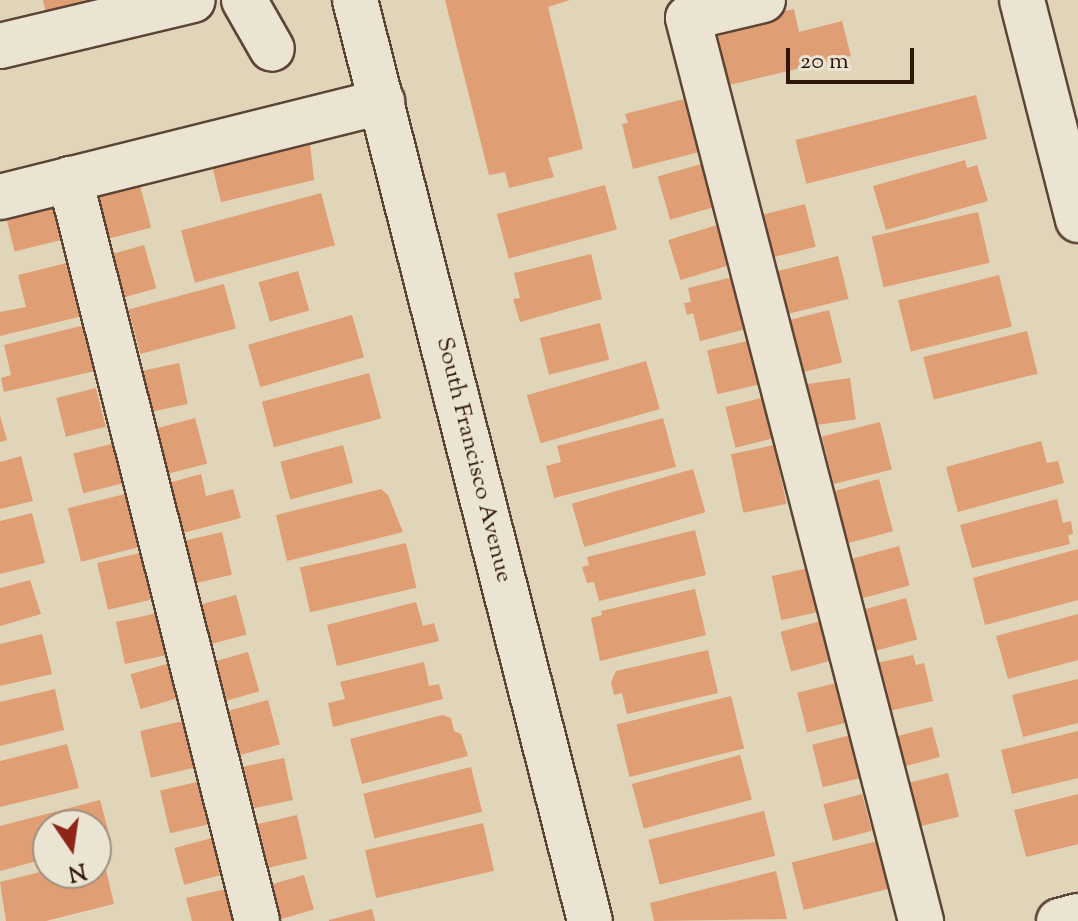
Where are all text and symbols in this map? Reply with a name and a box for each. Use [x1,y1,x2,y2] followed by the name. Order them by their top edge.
[790,32,918,82] scale bar
[800,45,849,79] text: 20 m
[429,334,517,586] street label: South Francisco Avenue
[32,809,112,889] north arrow
[65,853,89,888] text: N

